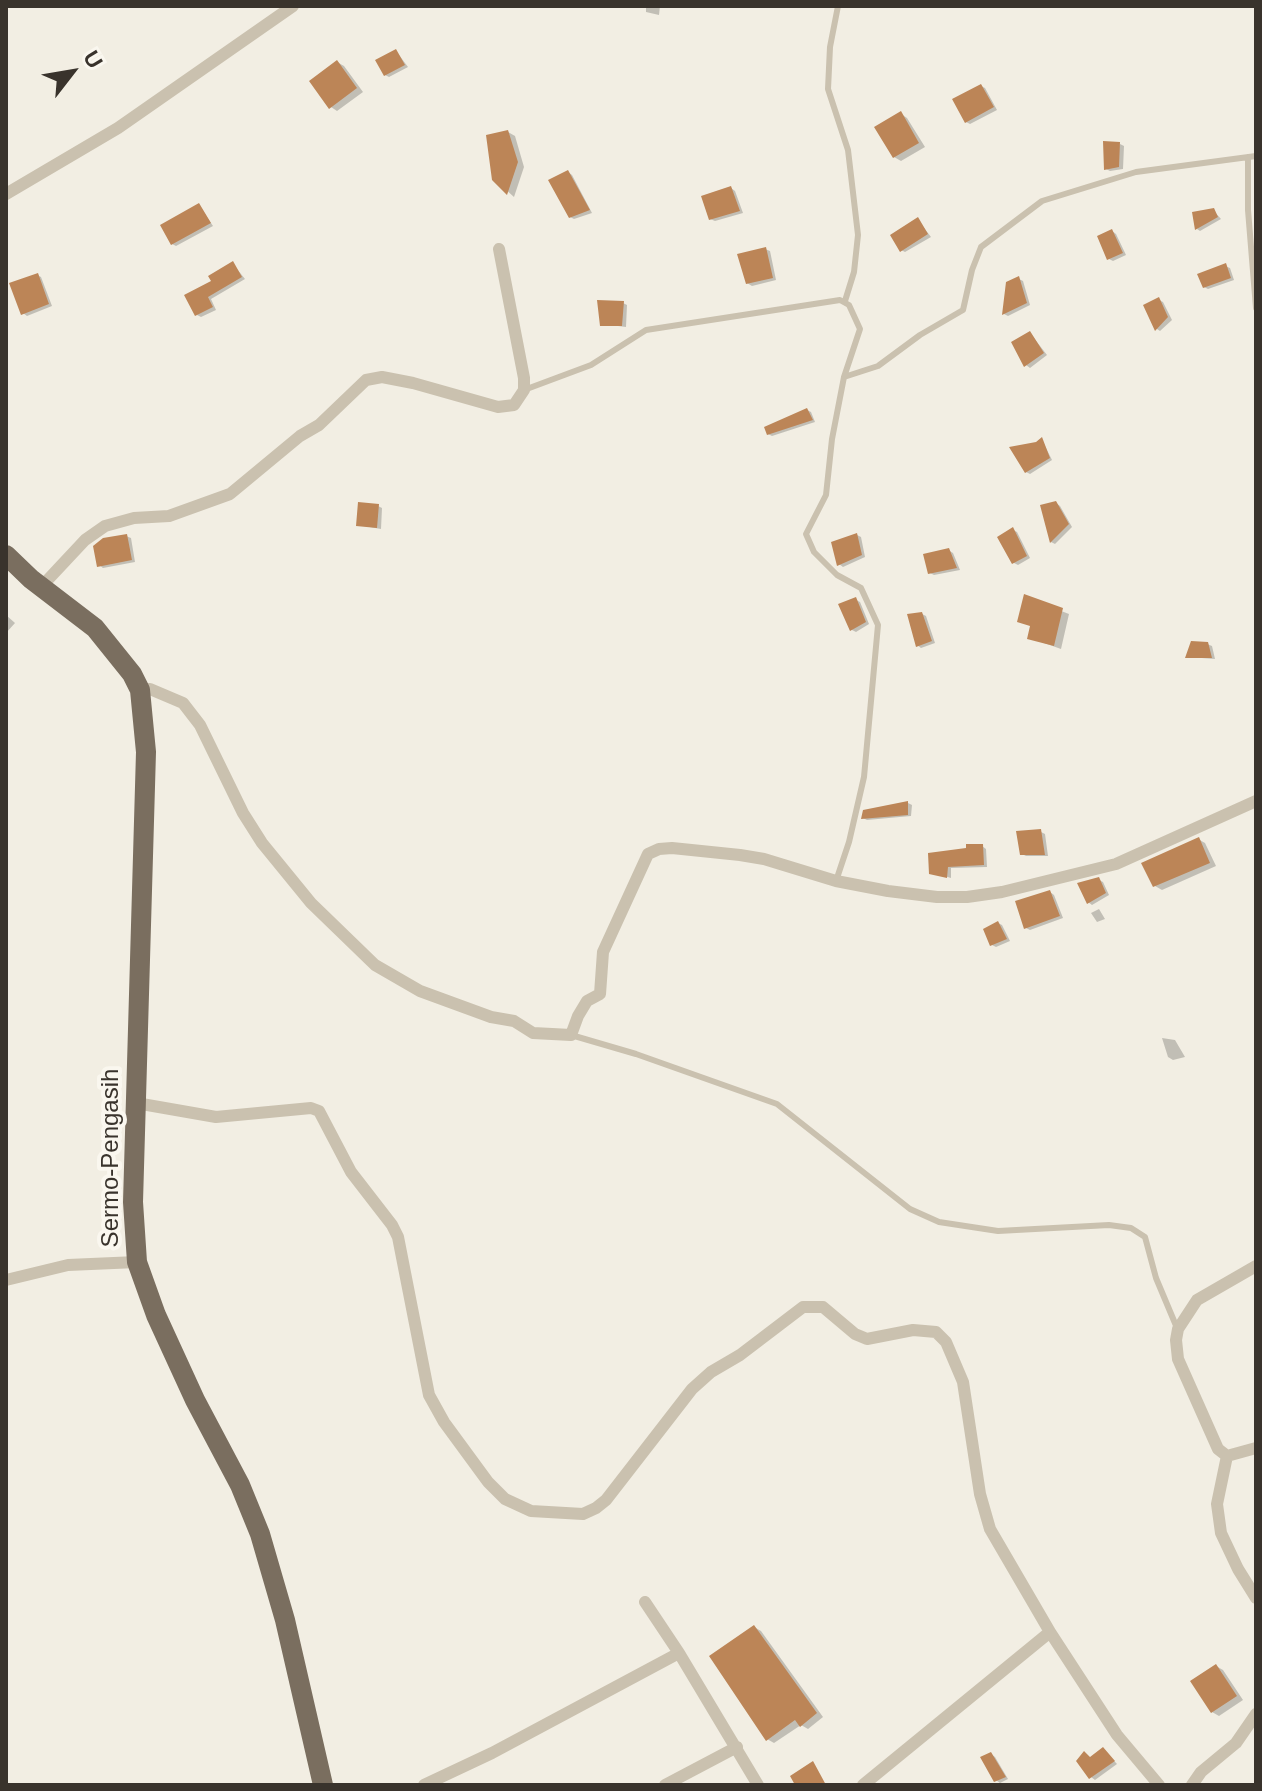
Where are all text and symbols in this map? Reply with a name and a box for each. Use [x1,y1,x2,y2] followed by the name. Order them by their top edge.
[32,32,112,112] north arrow
[78,46,108,73] text: U
[97,1069,125,1247] street label: Sermo-Pengasih

